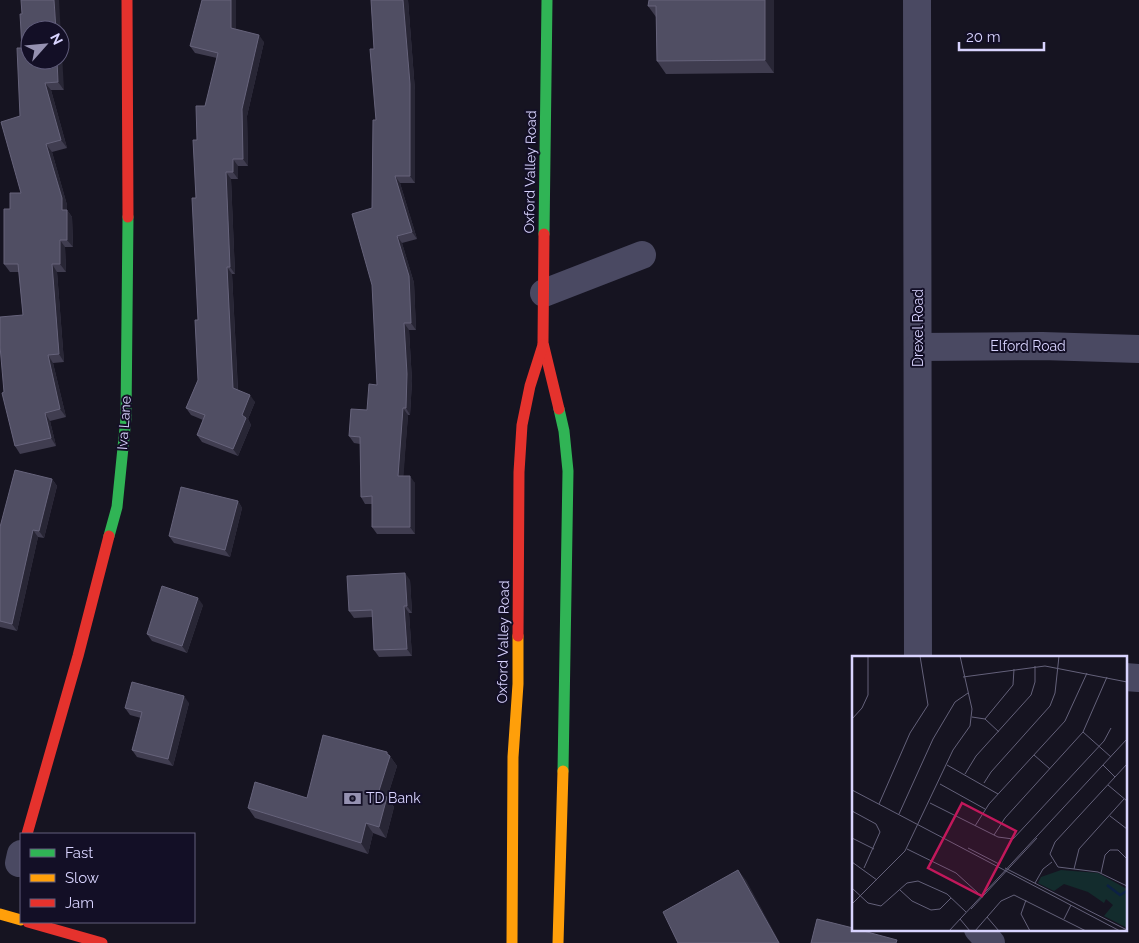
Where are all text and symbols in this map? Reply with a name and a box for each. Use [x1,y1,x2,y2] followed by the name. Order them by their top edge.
[20,20,70,70] north arrow
[959,20,1044,52] scale bar
[966,28,1001,46] text: 20 m
[47,31,66,47] text: N
[521,110,539,234] street label: Oxford Valley Road
[910,289,926,367] street label: Drexel Road
[990,338,1066,354] street label: Elford Road
[114,395,134,451] street label: Iva Lane
[494,580,512,704] street label: Oxford Valley Road
[852,656,1126,930] inset map
[342,788,362,808] bank icon: TD Bank
[366,790,421,806] place label: TD Bank
[20,833,195,923] legend
[65,844,93,862] text: Fast
[65,869,99,887] text: Slow
[65,894,94,912] text: Jam

